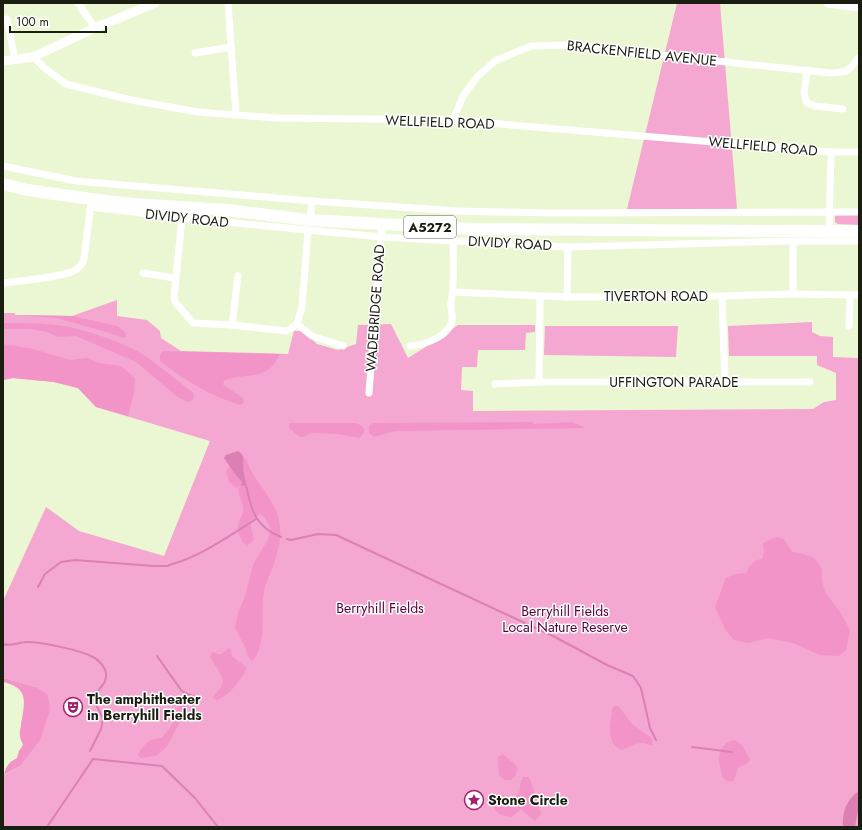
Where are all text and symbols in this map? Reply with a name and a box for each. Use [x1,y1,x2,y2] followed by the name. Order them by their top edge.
[10,8,106,34] scale bar
[16,13,49,31] text: 100 m
[566,35,718,71] street label: BRACKENFIELD AVENUE
[385,110,495,134] street label: WELLFIELD ROAD
[708,131,818,161] street label: WELLFIELD ROAD
[144,204,230,232] street label: DIVIDY ROAD
[404,216,456,238] road number: A5272
[468,231,552,255] street label: DIVIDY ROAD
[361,244,389,372] street label: WADEBRIDGE ROAD
[604,286,708,306] street label: TIVERTON ROAD
[609,372,739,392] street label: UFFINGTON PARADE
[336,598,424,618] park label: Berryhill Fields
[502,601,628,637] park label: Berryhill Fields Local Nature Reserve
[87,689,202,725] place label: The amphitheater in Berryhill Fields
[62,696,84,718] theatre icon: The amphitheater in Berryhill Fields
[463,789,485,811] place icon: Stone Circle
[488,790,568,810] place label: Stone Circle

